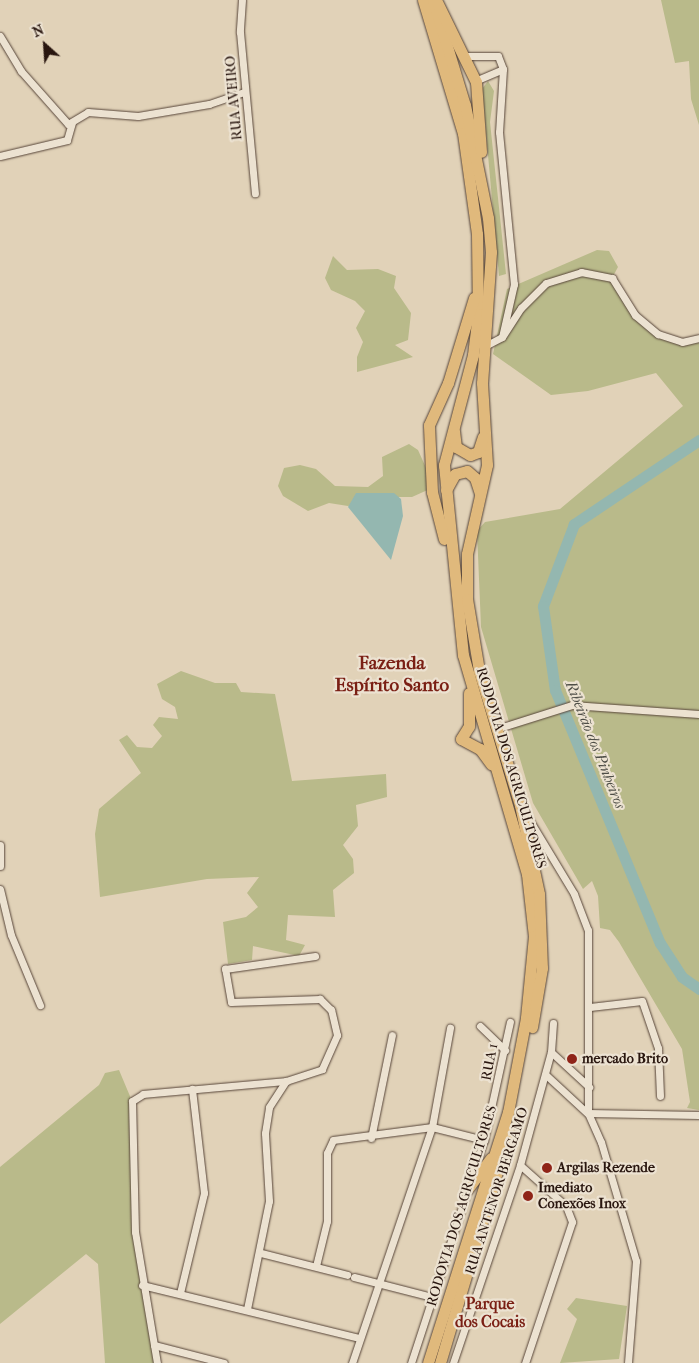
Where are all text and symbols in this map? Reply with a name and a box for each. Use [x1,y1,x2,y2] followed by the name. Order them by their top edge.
[20,20,70,70] north arrow
[30,21,47,41] text: N
[222,55,246,141] street label: RUA AVEIRO
[335,653,449,697] district label: Fazenda Espírito Santo
[472,665,550,871] street label: RODOVIA DOS AGRICULTORES
[561,679,629,811] water label: Ribeirão dos Pinheiros
[478,1042,502,1082] street label: RUA 1
[582,1051,668,1067] place label: mercado Brito
[566,1053,578,1065] marker: mercado Brito
[423,1103,501,1309] street label: RODOVIA DOS AGRICULTORES
[462,1105,532,1277] street label: RUA ANTENOR BERGAMO
[557,1160,655,1176] place label: Argilas Rezende
[541,1162,553,1174] marker: Argilas Rezende
[538,1180,626,1212] place label: Imediato Conexões Inox
[522,1190,534,1202] marker: Imediato Conexões Inox
[455,1294,525,1332] district label: Parque dos Cocais

